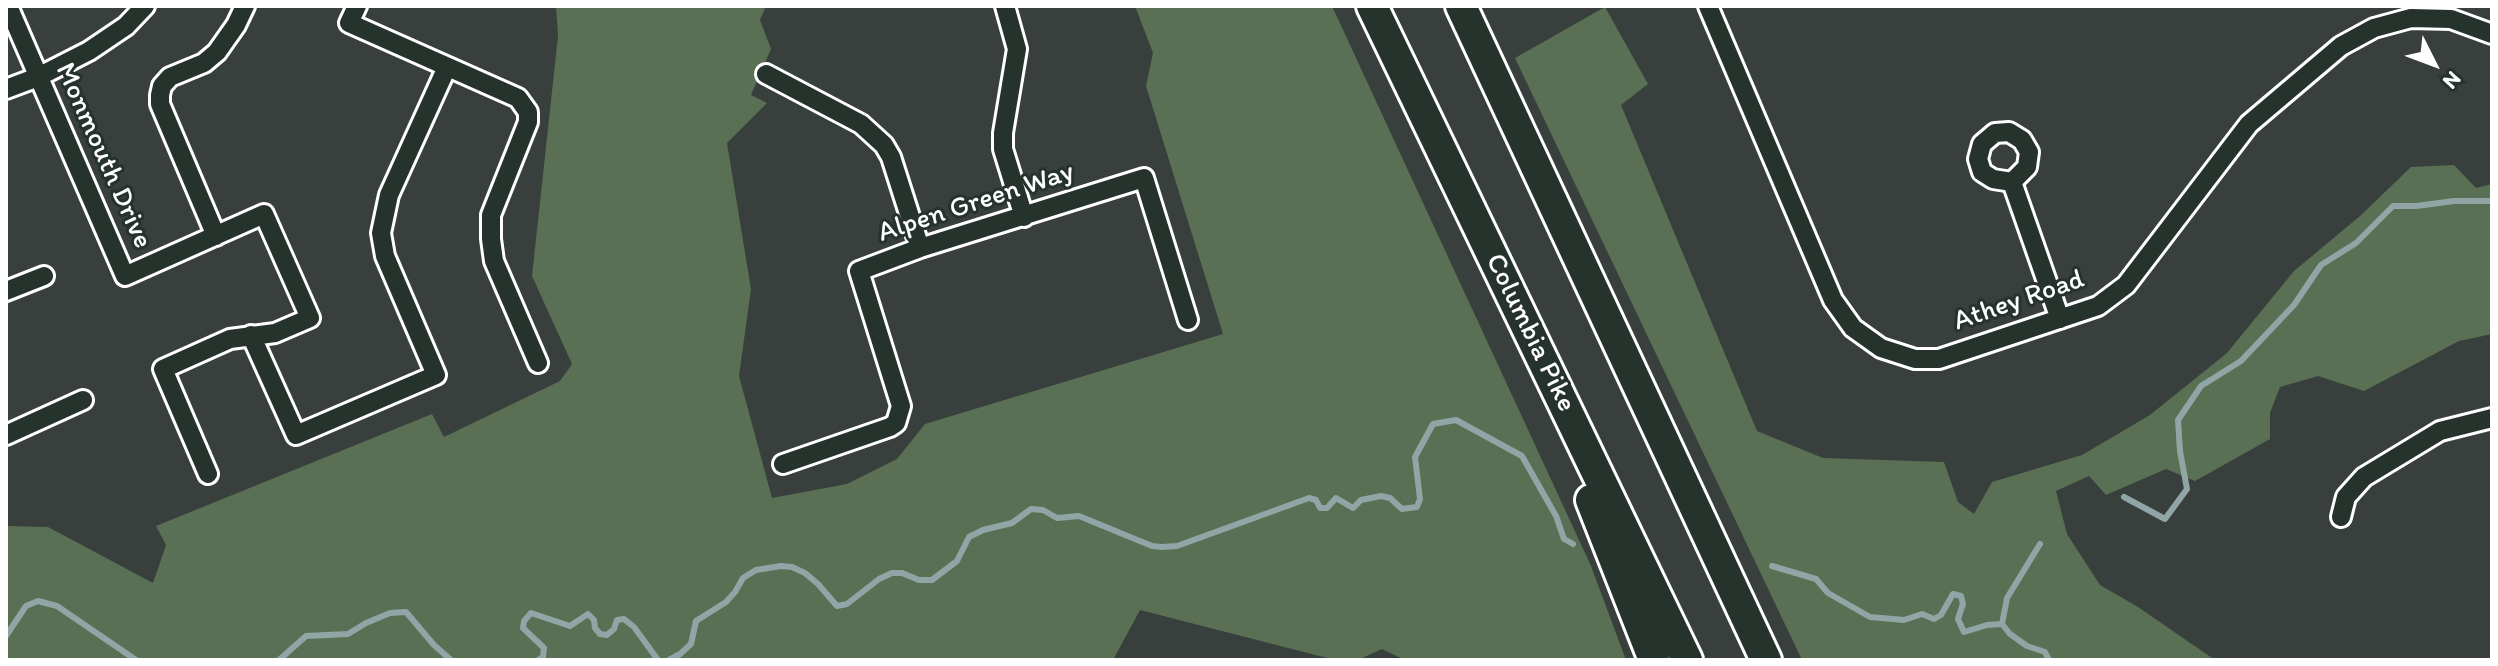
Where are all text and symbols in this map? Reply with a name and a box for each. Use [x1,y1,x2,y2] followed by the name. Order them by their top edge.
[2394,24,2474,104] north arrow
[47,58,159,254] street label: Monmouth Drive
[2437,66,2467,95] text: N
[874,156,1078,250] street label: Alpen Green Way
[1477,248,1583,418] street label: Columbia Pike
[1949,263,2089,339] street label: Athey Road

